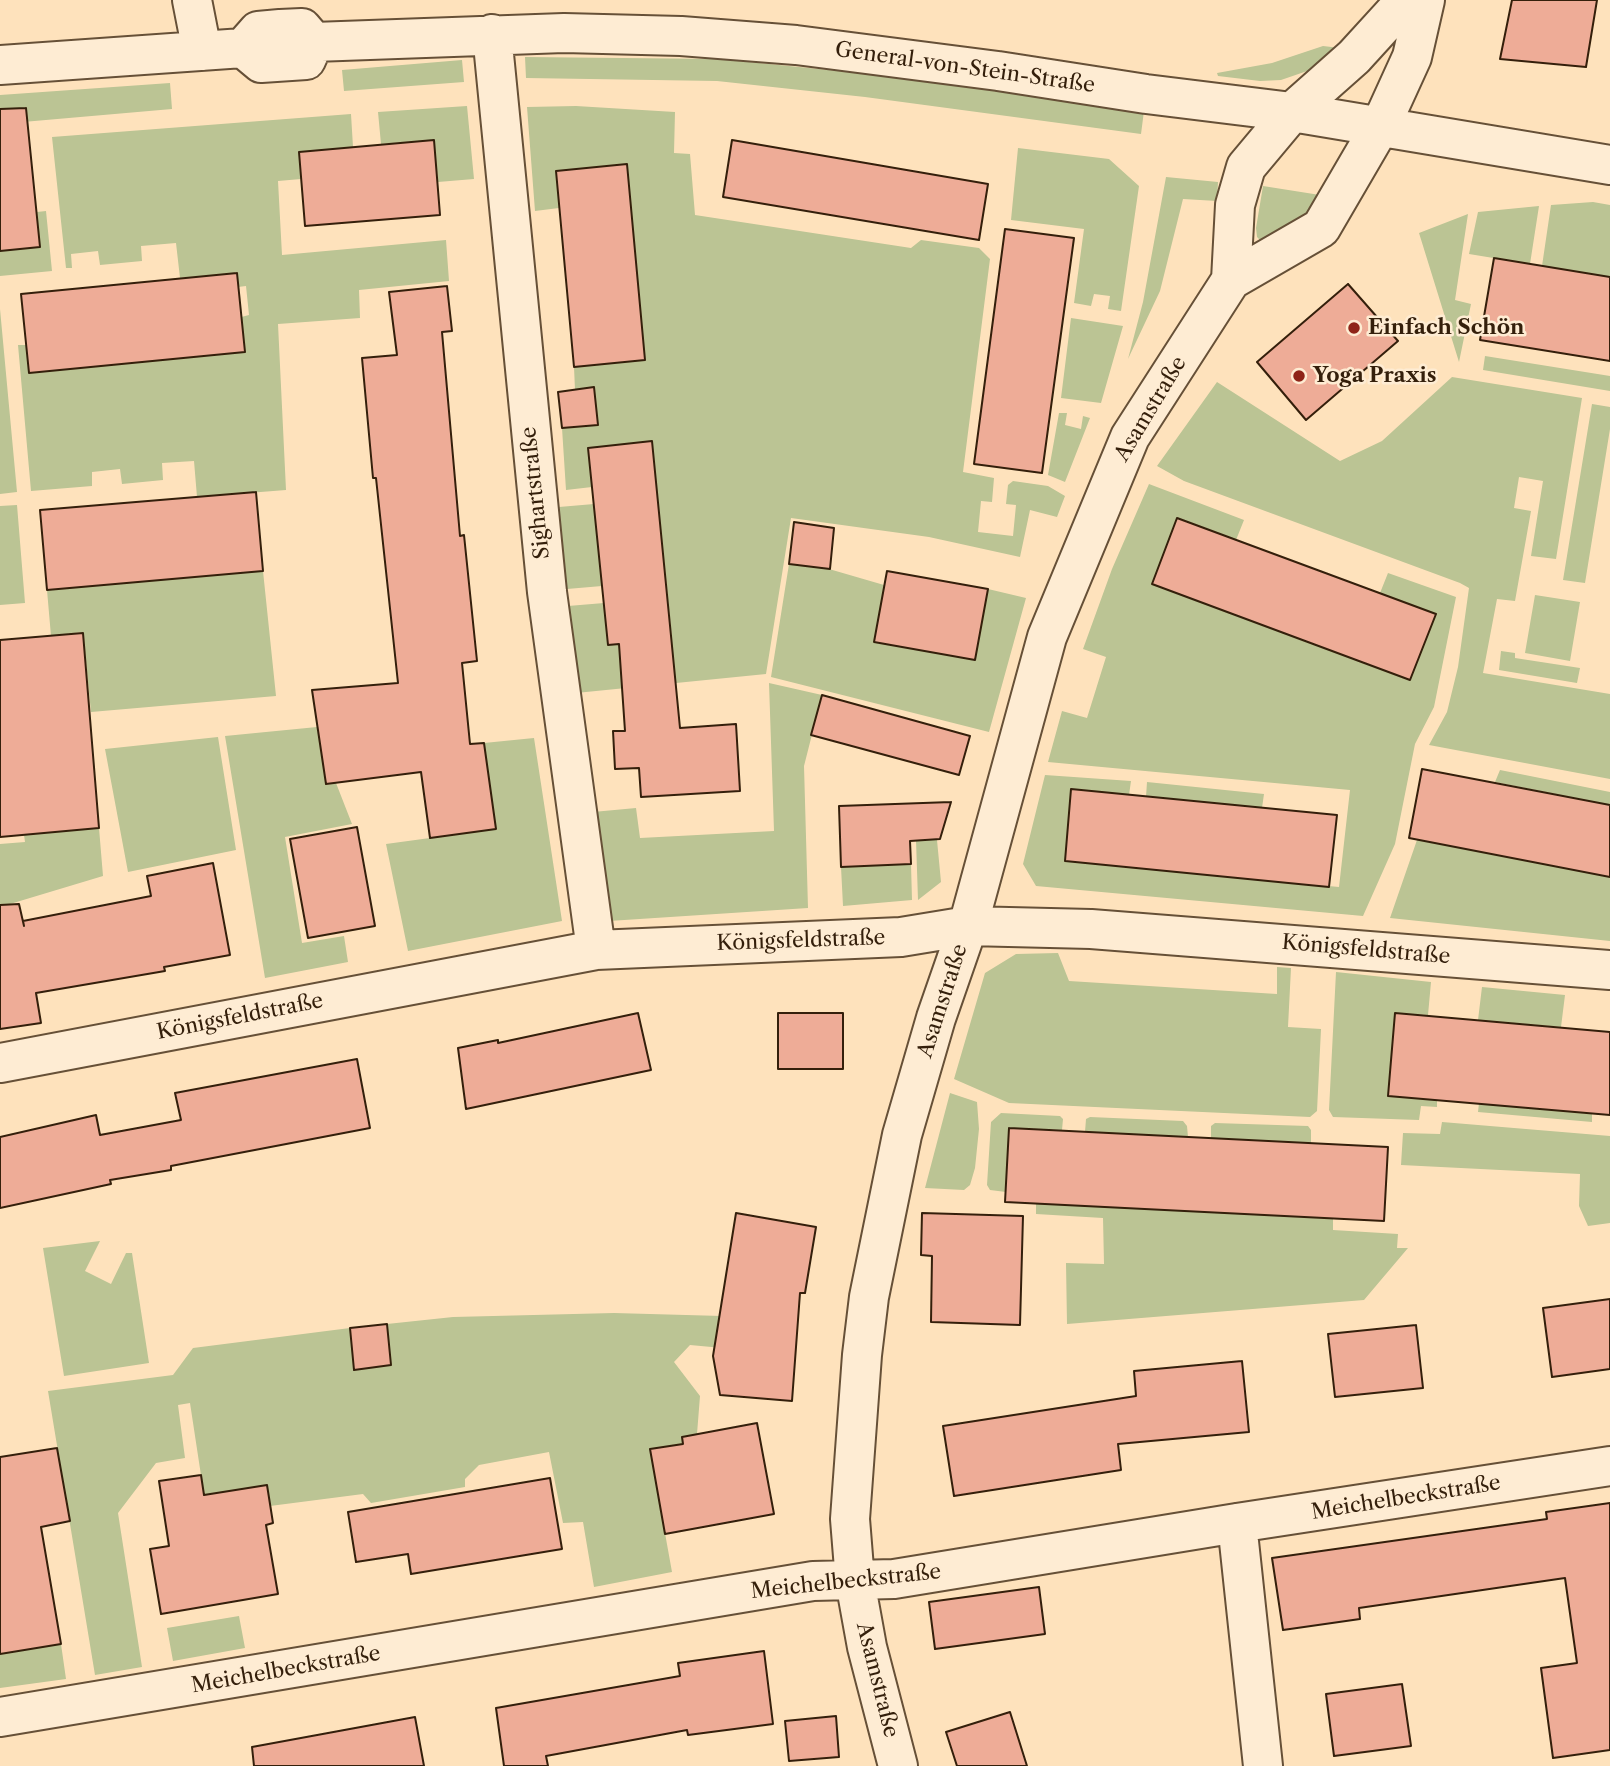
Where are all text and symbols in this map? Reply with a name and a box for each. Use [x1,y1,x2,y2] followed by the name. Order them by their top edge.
[833,37,1097,99] street label: General-von-Stein-Straße
[1368,315,1524,341] place label: Einfach Schön
[1346,320,1362,336] marker: Einfach Schön
[1110,352,1192,466] street label: Asamstraße
[1313,363,1437,389] place label: Yoga Praxis
[1291,368,1307,384] marker: Yoga Praxis
[517,425,555,561] street label: Sighartstraße
[716,925,886,957] street label: Königsfeldstraße
[1281,930,1451,970] street label: Königsfeldstraße
[913,941,973,1061] street label: Asamstraße
[155,989,325,1045] street label: Königsfeldstraße
[1310,1471,1502,1525] street label: Meichelbeckstraße
[750,1559,942,1605] street label: Meichelbeckstraße
[851,1620,903,1740] street label: Asamstraße
[190,1641,382,1699] street label: Meichelbeckstraße

